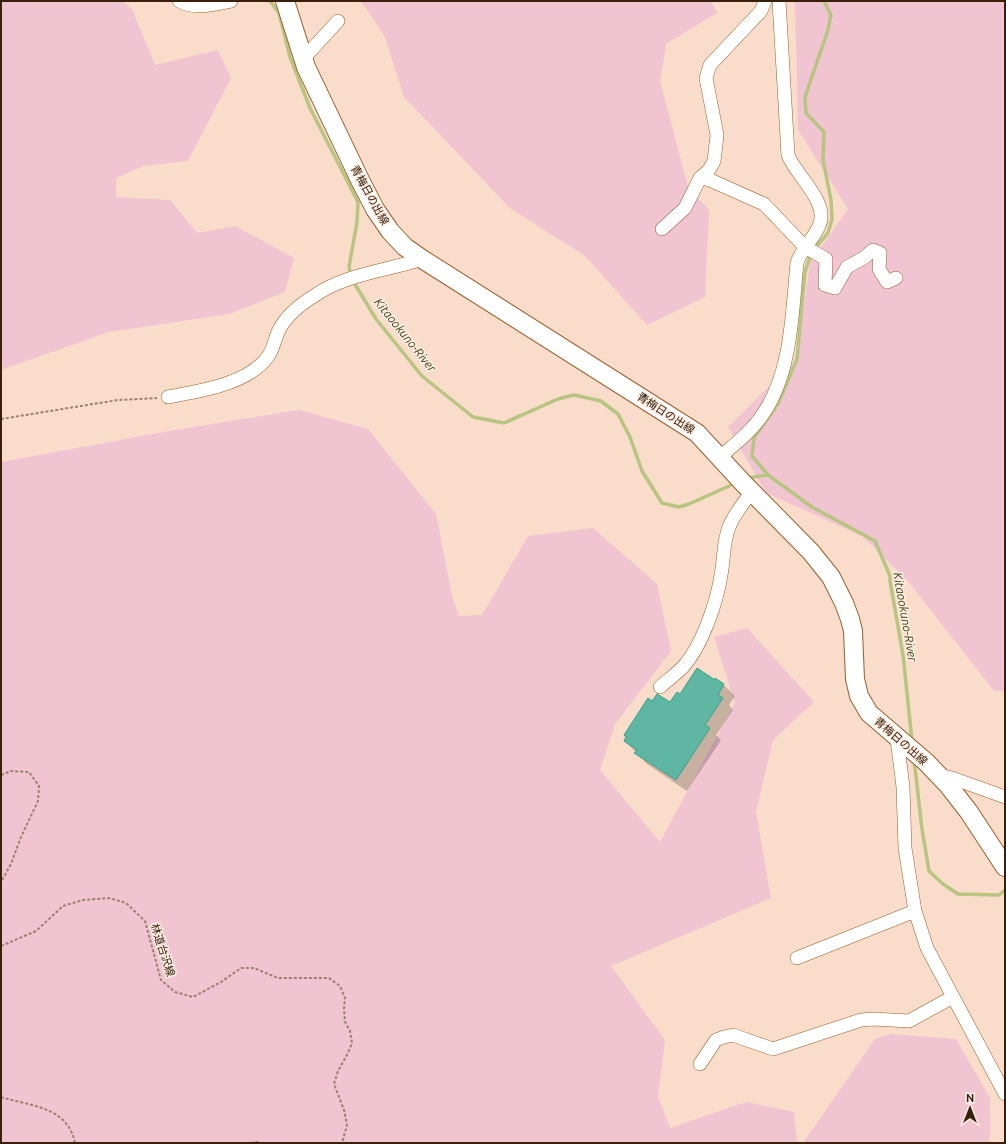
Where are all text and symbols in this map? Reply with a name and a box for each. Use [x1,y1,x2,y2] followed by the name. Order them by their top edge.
[349,163,391,227] street label: 青梅日の出線
[372,295,439,374] water label: Kitaookuno-River
[635,390,697,436] street label: 青梅日の出線
[891,571,920,663] water label: Kitaookuno-River
[872,715,930,767] street label: 青梅日の出線
[149,922,177,978] street label: 林道台沢線
[950,1088,990,1128] north arrow
[966,1092,974,1104] text: N

